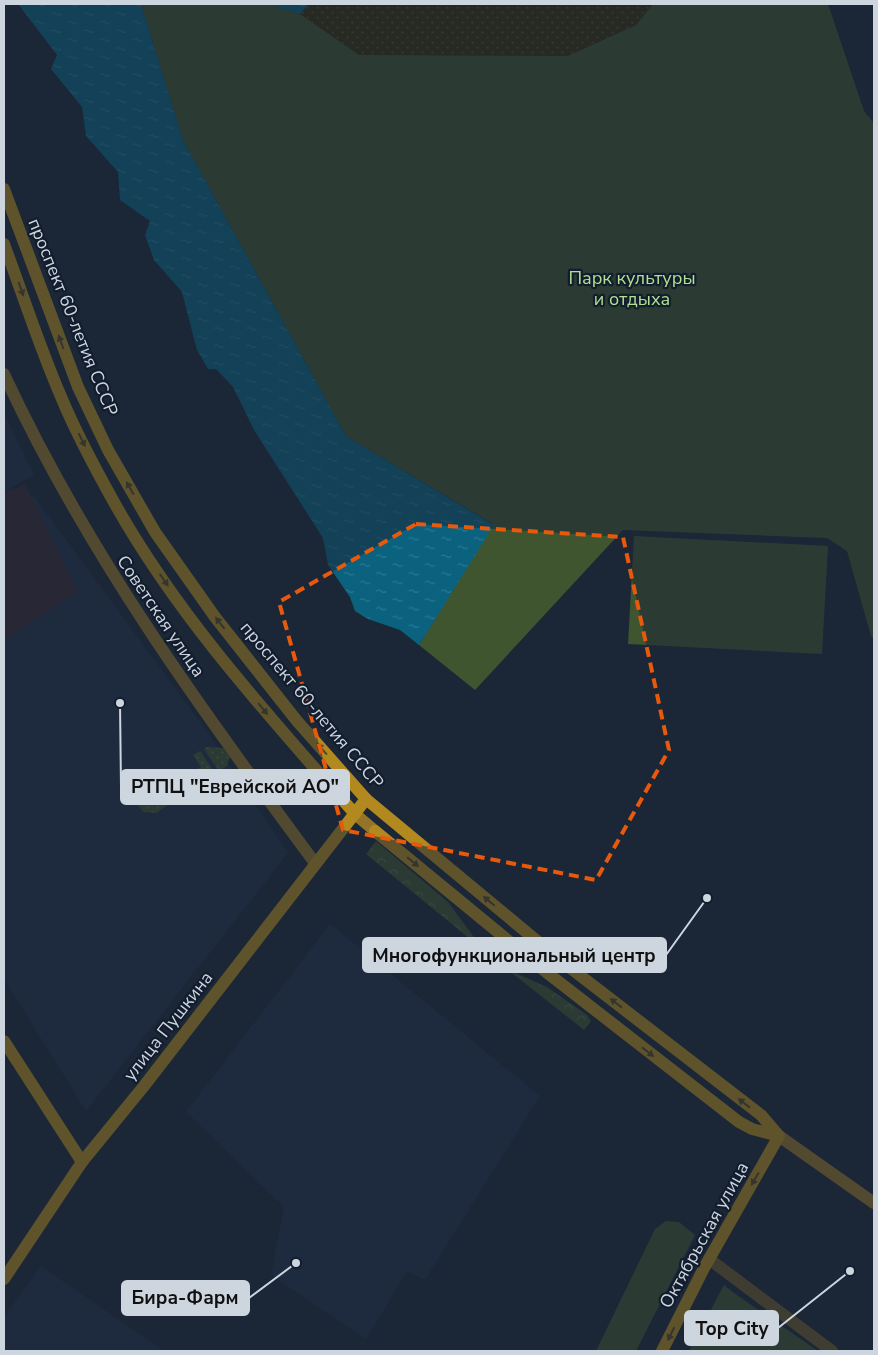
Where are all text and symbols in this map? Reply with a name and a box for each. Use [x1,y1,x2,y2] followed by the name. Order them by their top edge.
[22,215,124,419] street label: проспект 60-летия СССР
[568,266,696,311] park label: Парк культуры и отдыха
[18,282,25,297] one-way arrow
[57,334,64,349] one-way arrow
[78,433,86,447] one-way arrow
[125,482,134,495] one-way arrow
[111,550,211,682] street label: Советская улица
[159,573,169,587] one-way arrow
[235,616,389,794] street label: проспект 60-летия СССР
[214,617,225,630] one-way arrow
[257,702,268,715] one-way arrow
[317,743,328,756] one-way arrow
[121,770,349,804] callout: РТПЦ "Еврейской АО"
[131,774,339,800] text: РТПЦ "Еврейской АО"
[406,857,419,868] one-way arrow
[483,896,495,907] one-way arrow
[363,938,666,972] callout: Многофункциональный центр
[372,943,656,969] text: Многофункциональный центр
[118,966,218,1086] street label: улица Пушкина
[610,997,623,1008] one-way arrow
[641,1047,655,1057] one-way arrow
[738,1097,751,1108] one-way arrow
[654,1158,754,1312] street label: Октябрьская улица
[750,1172,759,1185] one-way arrow
[122,1281,249,1315] callout: Бира-Фарм
[132,1285,239,1311] text: Бира-Фарм
[685,1311,778,1345] callout: Top City
[696,1316,769,1342] text: Top City
[667,1327,675,1341] one-way arrow

